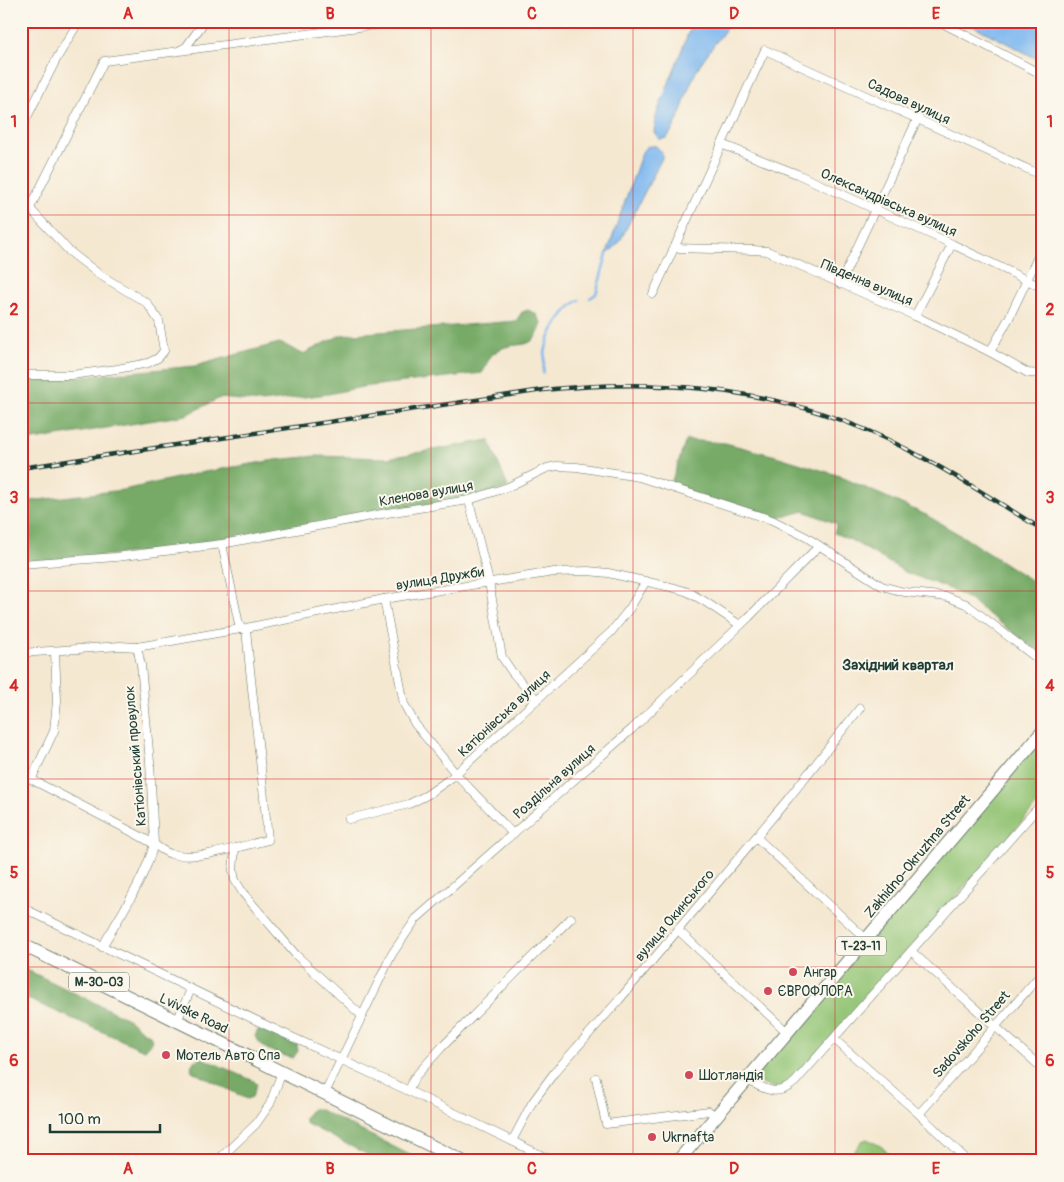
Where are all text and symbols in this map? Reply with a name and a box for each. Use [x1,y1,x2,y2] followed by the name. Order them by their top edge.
[123,4,134,24] text: A
[325,4,335,24] text: B
[527,4,537,24] text: C
[729,4,739,24] text: D
[932,4,941,24] text: E
[865,75,953,128] street label: Садова вулиця
[11,112,17,132] text: 1
[1047,112,1053,132] text: 1
[818,165,960,240] street label: Олександрівська вулиця
[818,255,915,310] street label: Південна вулиця
[10,300,19,320] text: 2
[1046,300,1055,320] text: 2
[378,477,474,510] street label: Кленова вулиця
[10,488,19,508] text: 3
[1046,488,1055,508] text: 3
[395,563,485,594] street label: вулиця Дружби
[842,656,954,675] district label: Західний квартал
[455,666,554,761] street label: Катіонівська вулиця
[9,676,19,696] text: 4
[1045,676,1055,696] text: 4
[121,685,150,827] street label: Катіонівський провулок
[510,740,599,823] street label: Роздільна вулиця
[861,791,974,921] street label: Zakhidno-Okruzhna Street
[10,863,19,883] text: 5
[1046,863,1055,883] text: 5
[631,866,718,965] street label: вулиця Окинського
[836,936,886,956] road number: Т-23-11
[803,964,837,981] place label: Ангар
[787,966,799,978] marker: Ангар
[69,972,129,992] road number: М-30-03
[778,983,853,1000] place label: ЄВРОФЛОРА
[762,985,774,997] marker: ЄВРОФЛОРА
[929,987,1014,1081] street label: Sadovskoho Street
[157,989,231,1037] street label: Lvivske Road
[176,1047,280,1064] place label: Мотель Авто Спа
[160,1049,172,1061] marker: Мотель Авто Спа
[9,1051,19,1071] text: 6
[1045,1051,1055,1071] text: 6
[699,1067,763,1084] place label: Шотландія
[683,1069,695,1081] marker: Шотландія
[50,1102,160,1134] scale bar
[58,1110,101,1129] text: 100 m
[662,1129,714,1146] place label: Ukrnafta
[646,1131,658,1143] marker: Ukrnafta
[123,1159,134,1179] text: A
[325,1159,335,1179] text: B
[527,1159,537,1179] text: C
[729,1159,739,1179] text: D
[932,1159,941,1179] text: E

